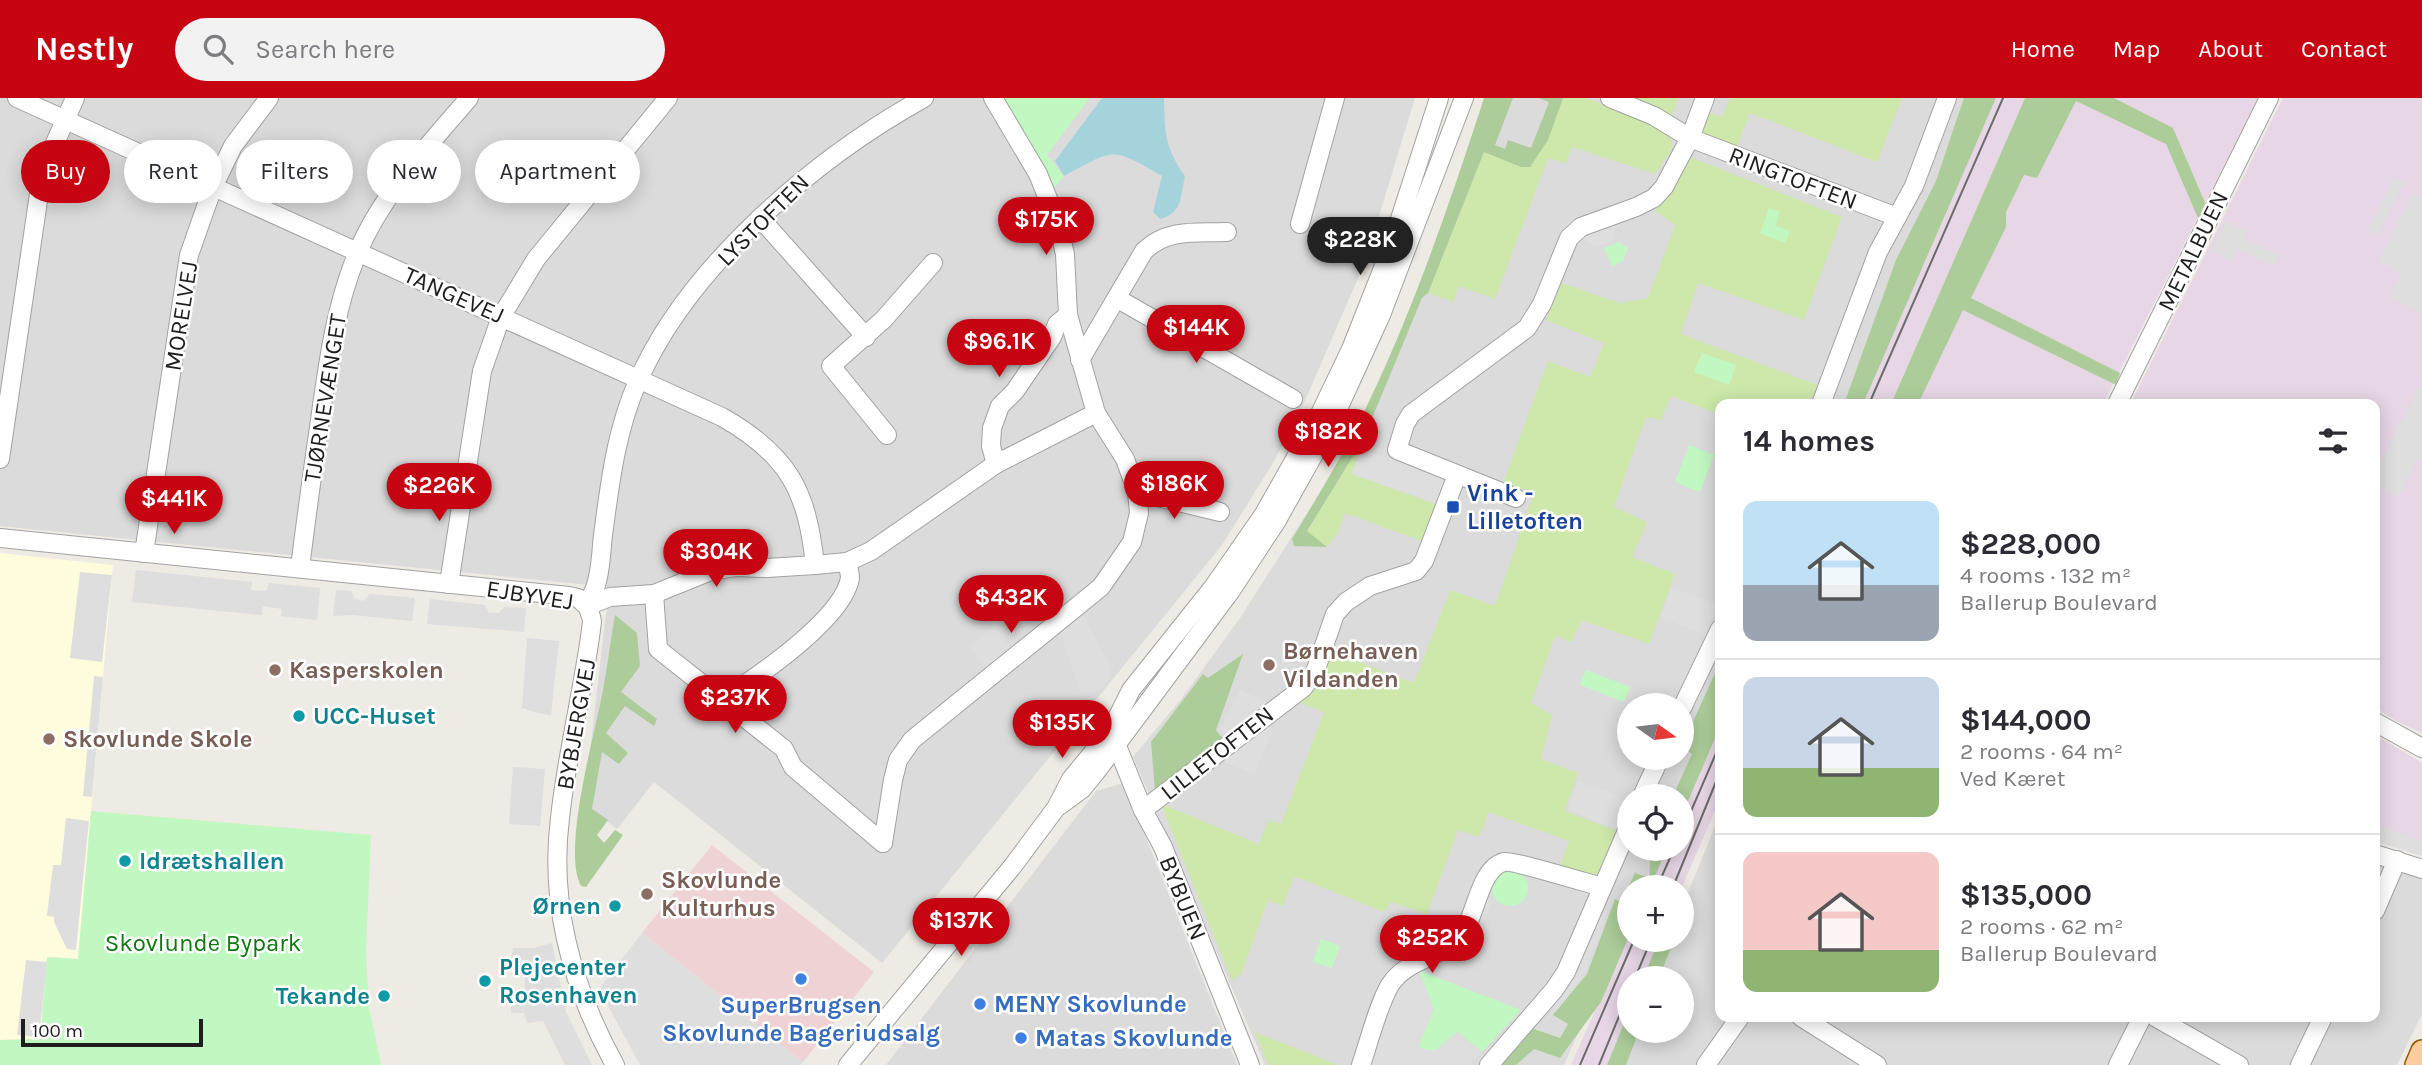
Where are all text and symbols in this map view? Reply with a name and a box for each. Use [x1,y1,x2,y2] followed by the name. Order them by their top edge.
[175,18,665,81] search box
[35,30,133,68] text: Nestly
[199,30,237,68] icon: search
[255,34,395,65] text: Search here
[2011,35,2075,63] text: Home
[2113,35,2160,63] text: Map
[2198,35,2263,63] text: About
[2301,35,2387,63] text: Contact
[21,140,110,203] chip: Buy
[124,140,222,203] chip: Rent
[236,140,353,203] chip: Filters
[367,140,461,203] chip: New
[475,140,640,203] chip: Apartment
[1725,141,1861,215] street label: RINGTOFTEN
[711,168,815,272] street label: LYSTOFTEN
[2152,186,2234,316] street label: METALBUEN
[997,198,1095,257] pin: $175K
[1014,206,1078,233] text: $175K
[1311,218,1409,277] pin: $228K
[1323,226,1397,253] text: $228K
[159,259,203,373] street label: MORELVEJ
[399,260,509,330] street label: TANGEVEJ
[1147,306,1245,365] pin: $144K
[298,312,352,484] street label: TJØRNEVÆNGET
[1163,314,1229,341] text: $144K
[942,320,1056,379] pin: $96.1K
[963,328,1035,355] text: $96.1K
[1279,410,1377,469] pin: $182K
[1294,418,1362,445] text: $182K
[2314,422,2352,460] icon: filters
[1743,423,1875,459] text: 14 homes
[1125,462,1223,521] pin: $186K
[390,464,488,523] pin: $226K
[1140,470,1208,497] text: $186K
[403,472,475,499] text: $226K
[125,476,223,536] pin: $441K
[1467,479,1583,535] place label: Vink - Lilletoften
[141,485,207,512] text: $441K
[1445,499,1461,515] marker: Vink - Lilletoften
[1960,526,2101,562] text: $228,000
[1799,529,1883,613] icon: home
[667,530,765,589] pin: $304K
[679,538,753,565] text: $304K
[1960,562,2131,589] text: 4 rooms · 132 m²
[484,574,576,616] street label: EJBYVEJ
[962,575,1060,635] pin: $432K
[975,584,1047,611] text: $432K
[1960,589,2158,616] text: Ballerup Boulevard
[1283,637,1418,693] place label: Børnehaven Vildanden
[289,656,444,684] place label: Kasperskolen
[551,656,601,792] street label: BYBJERGVEJ
[1261,657,1277,673] marker: Børnehaven Vildanden
[267,662,283,678] marker: Kasperskolen
[686,676,784,735] pin: $237K
[700,684,770,711] text: $237K
[1617,693,1694,770] north arrow
[1617,693,1694,1043] map controls
[1013,700,1111,760] pin: $135K
[1155,700,1279,806] street label: LILLETOFTEN
[313,702,436,730] place label: UCC-Huset
[1960,702,2092,738] text: $144,000
[1799,705,1883,789] icon: home
[291,708,307,724] marker: UCC-Huset
[1029,709,1095,736] text: $135K
[63,725,252,753] place label: Skovlunde Skole
[41,731,57,747] marker: Skovlunde Skole
[1960,738,2123,765] text: 2 rooms · 64 m²
[1960,765,2065,792] text: Ved Kæret
[1617,784,1694,861] button: locate
[139,847,285,875] place label: Idrætshallen
[1153,852,1213,944] street label: BYBUEN
[117,853,133,869] marker: Idrætshallen
[661,866,781,922] place label: Skovlunde Kulturhus
[1617,875,1694,952] button: +
[1960,877,2092,913] text: $135,000
[1799,880,1883,964] icon: home
[639,886,655,902] marker: Skovlunde Kulturhus
[533,892,601,920] place label: Ørnen
[607,898,623,914] marker: Ørnen
[912,898,1010,958] pin: $137K
[929,907,993,934] text: $137K
[1960,913,2124,940] text: 2 rooms · 62 m²
[1383,916,1481,975] pin: $252K
[1396,924,1468,951] text: $252K
[105,929,301,957] park label: Skovlunde Bypark
[1960,940,2158,967] text: Ballerup Boulevard
[499,953,637,1009] place label: Plejecenter Rosenhaven
[1617,966,1694,1043] button: −
[793,971,809,987] marker: SuperBrugsen Skovlunde Bageriudsalg
[477,973,493,989] marker: Plejecenter Rosenhaven
[276,982,370,1010] place label: Tekande
[376,988,392,1004] marker: Tekande
[994,990,1187,1018] place label: MENY Skovlunde
[662,991,940,1047] place label: SuperBrugsen Skovlunde Bageriudsalg
[972,996,988,1012] marker: MENY Skovlunde
[21,1016,203,1048] scale bar
[32,1020,83,1042] text: 100 m
[1035,1024,1233,1052] place label: Matas Skovlunde
[1013,1030,1029,1046] marker: Matas Skovlunde

